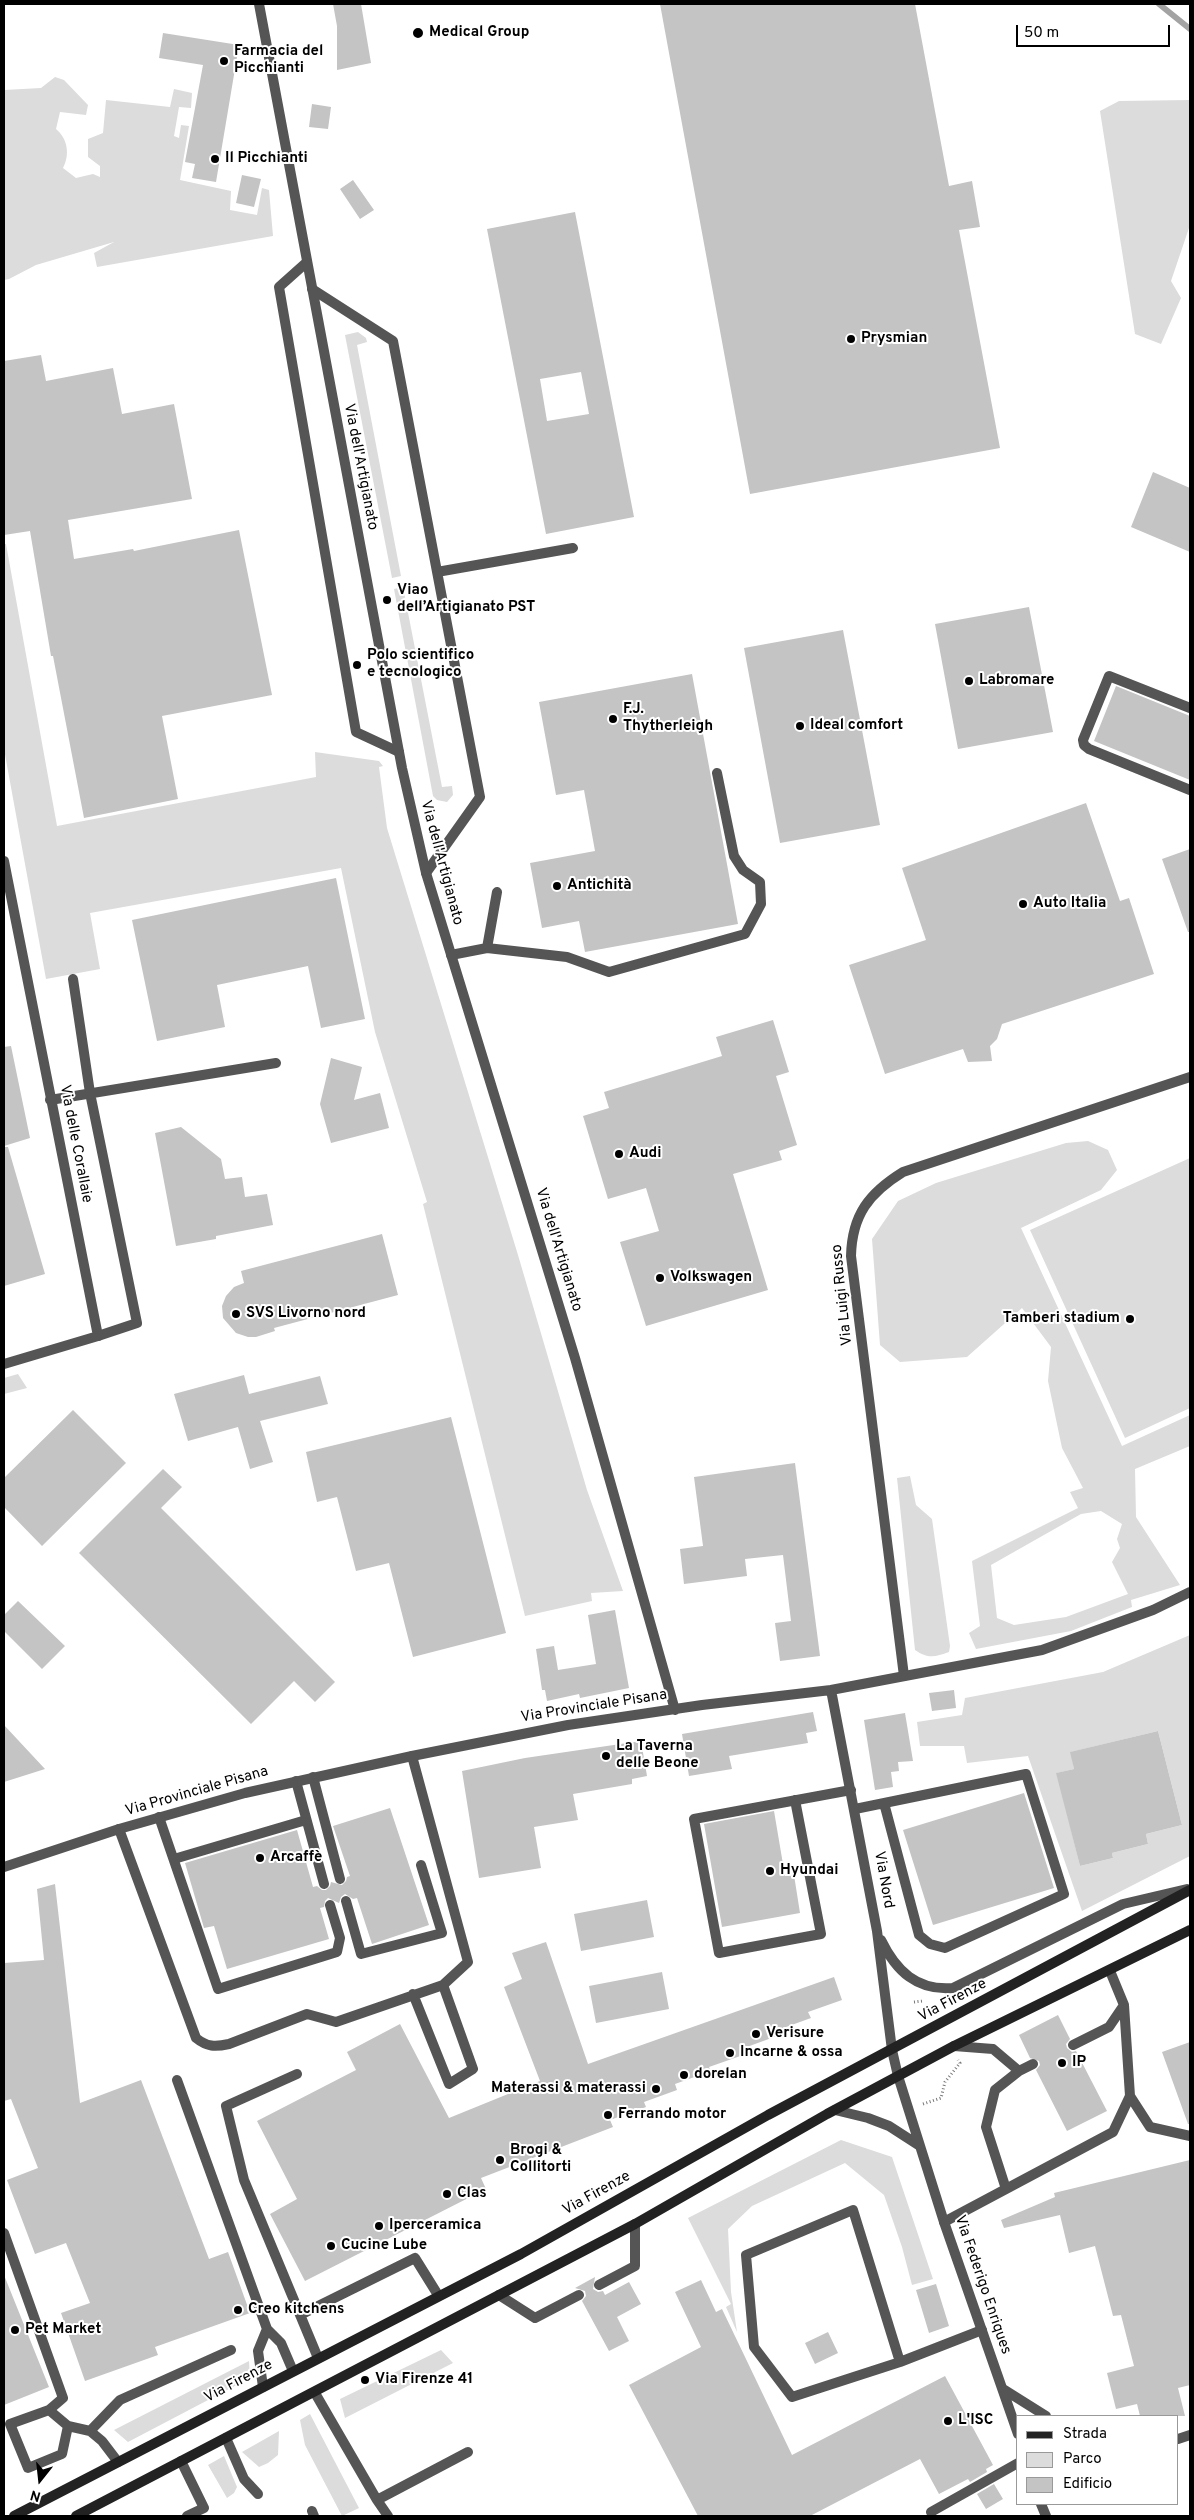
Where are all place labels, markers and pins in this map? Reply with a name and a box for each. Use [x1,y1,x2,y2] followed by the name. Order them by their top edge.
[429,24,529,42] place label: Medical Group
[411,26,425,40] marker: Medical Group
[234,43,323,78] place label: Farmacia del Picchianti
[218,55,230,67] marker: Farmacia del Picchianti
[225,150,308,168] place label: Il Picchianti
[209,153,221,165] marker: Il Picchianti
[861,330,927,348] place label: Prysmian
[845,333,857,345] marker: Prysmian
[397,582,535,617] place label: Viao dell’Artigianato PST
[381,594,393,606] marker: Viao dell’Artigianato PST
[367,647,474,682] place label: Polo scientifico e tecnologico
[351,659,363,671] marker: Polo scientifico e tecnologico
[979,672,1054,690] place label: Labromare
[963,675,975,687] marker: Labromare
[623,701,713,736] place label: F.J. Thytherleigh
[607,713,619,725] marker: F.J. Thytherleigh
[810,717,903,735] place label: Ideal comfort
[794,720,806,732] marker: Ideal comfort
[567,877,632,895] place label: Antichità
[551,880,563,892] marker: Antichità
[1033,895,1106,913] place label: Auto Italia
[1017,898,1029,910] marker: Auto Italia
[629,1145,661,1163] place label: Audi
[613,1148,625,1160] marker: Audi
[670,1269,752,1287] place label: Volkswagen
[654,1272,666,1284] marker: Volkswagen
[246,1305,366,1323] place label: SVS Livorno nord
[230,1308,242,1320] marker: SVS Livorno nord
[1003,1310,1120,1328] place label: Tamberi stadium
[1124,1313,1136,1325] marker: Tamberi stadium
[616,1738,699,1773] place label: La Taverna delle Beone
[600,1750,612,1762] marker: La Taverna delle Beone
[270,1849,322,1867] place label: Arcaffè
[254,1852,266,1864] marker: Arcaffè
[780,1862,838,1880] place label: Hyundai
[764,1865,776,1877] marker: Hyundai
[766,2025,824,2043] place label: Verisure
[750,2028,762,2040] marker: Verisure
[740,2044,843,2062] place label: Incarne & ossa
[724,2047,736,2059] marker: Incarne & ossa
[1072,2054,1086,2072] place label: IP
[1056,2057,1068,2069] marker: IP
[694,2066,747,2084] place label: dorelan
[678,2069,690,2081] marker: dorelan
[491,2080,646,2098] place label: Materassi & materassi
[650,2083,662,2095] marker: Materassi & materassi
[618,2106,726,2124] place label: Ferrando motor
[602,2109,614,2121] marker: Ferrando motor
[510,2142,571,2177] place label: Brogi & Collitorti
[494,2154,506,2166] marker: Brogi & Collitorti
[457,2185,487,2203] place label: Clas
[441,2188,453,2200] marker: Clas
[389,2217,481,2235] place label: Iperceramica
[373,2220,385,2232] marker: Iperceramica
[341,2237,427,2255] place label: Cucine Lube
[325,2240,337,2252] marker: Cucine Lube
[248,2301,345,2319] place label: Creo kitchens
[232,2304,244,2316] marker: Creo kitchens
[25,2321,101,2339] place label: Pet Market
[9,2324,21,2336] marker: Pet Market
[375,2371,473,2389] place label: Via Firenze 41
[359,2374,371,2386] marker: Via Firenze 41
[958,2412,993,2430] place label: L'ISC
[942,2415,954,2427] marker: L'ISC

